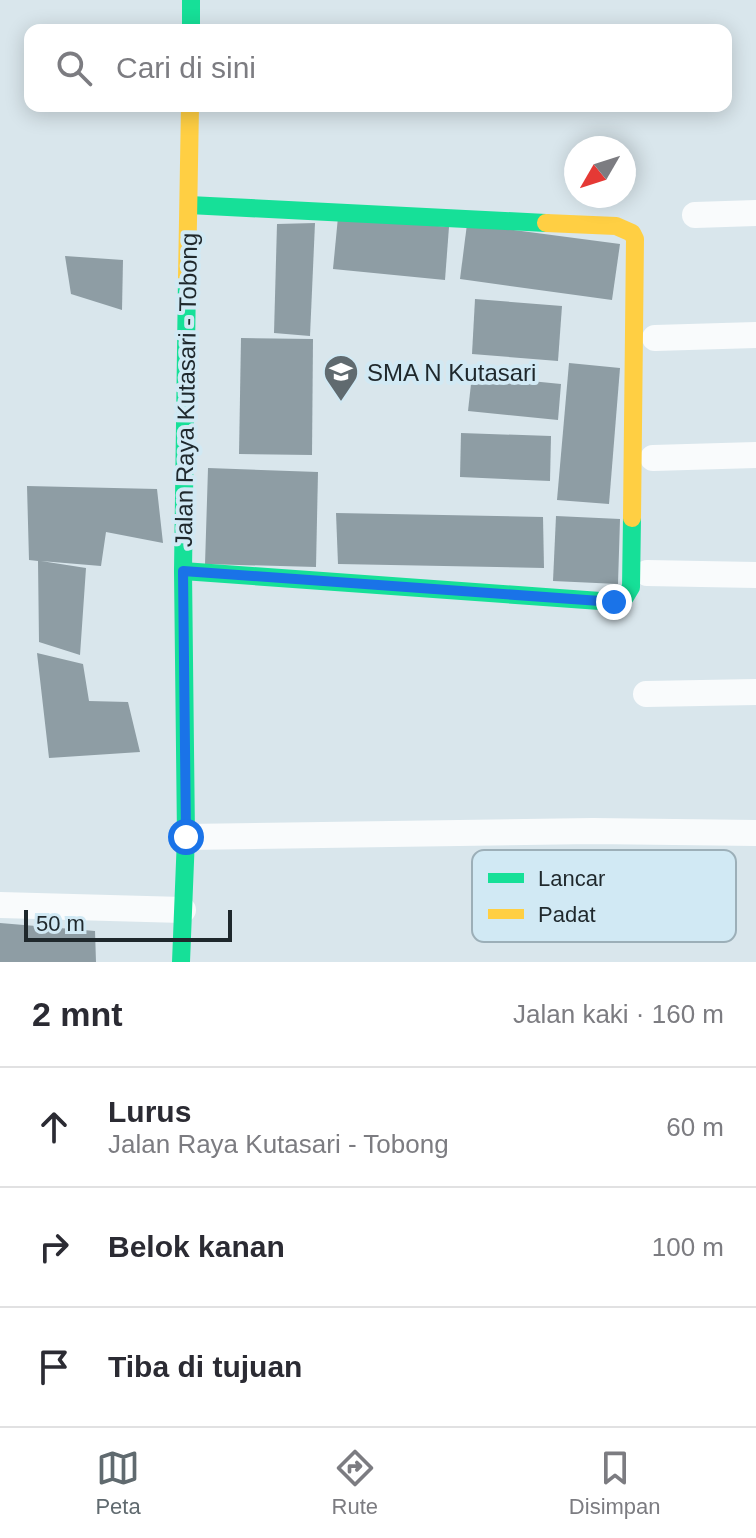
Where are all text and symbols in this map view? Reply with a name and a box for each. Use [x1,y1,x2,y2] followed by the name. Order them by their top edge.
[24,24,732,112] search box
[52,46,96,90] icon: search
[116,51,256,84] text: Cari di sini
[564,136,636,208] north arrow
[170,233,202,547] street label: Jalan Raya Kutasari - Tobong
[322,353,360,403] school or university icon: SMA N Kutasari
[367,359,536,386] place label: SMA N Kutasari
[596,584,632,620] route end
[168,819,204,855] route start
[472,850,736,942] legend
[538,866,605,891] text: Lancar
[538,902,596,927] text: Padat
[24,906,232,942] scale bar
[36,911,85,936] text: 50 m
[32,995,123,1033] text: 2 mnt
[513,999,724,1029] text: Jalan kaki · 160 m
[108,1095,191,1128] text: Lurus
[32,1105,76,1149] icon: ahead
[666,1112,724,1142] text: 60 m
[108,1129,449,1159] text: Jalan Raya Kutasari - Tobong
[32,1225,76,1269] icon: right
[108,1230,285,1263] text: Belok kanan
[652,1232,724,1262] text: 100 m
[32,1345,76,1389] icon: arrive
[108,1350,302,1383] text: Tiba di tujuan
[95,1446,141,1520] tab: Peta
[332,1446,378,1520] tab: Rute
[569,1446,661,1520] tab: Disimpan

